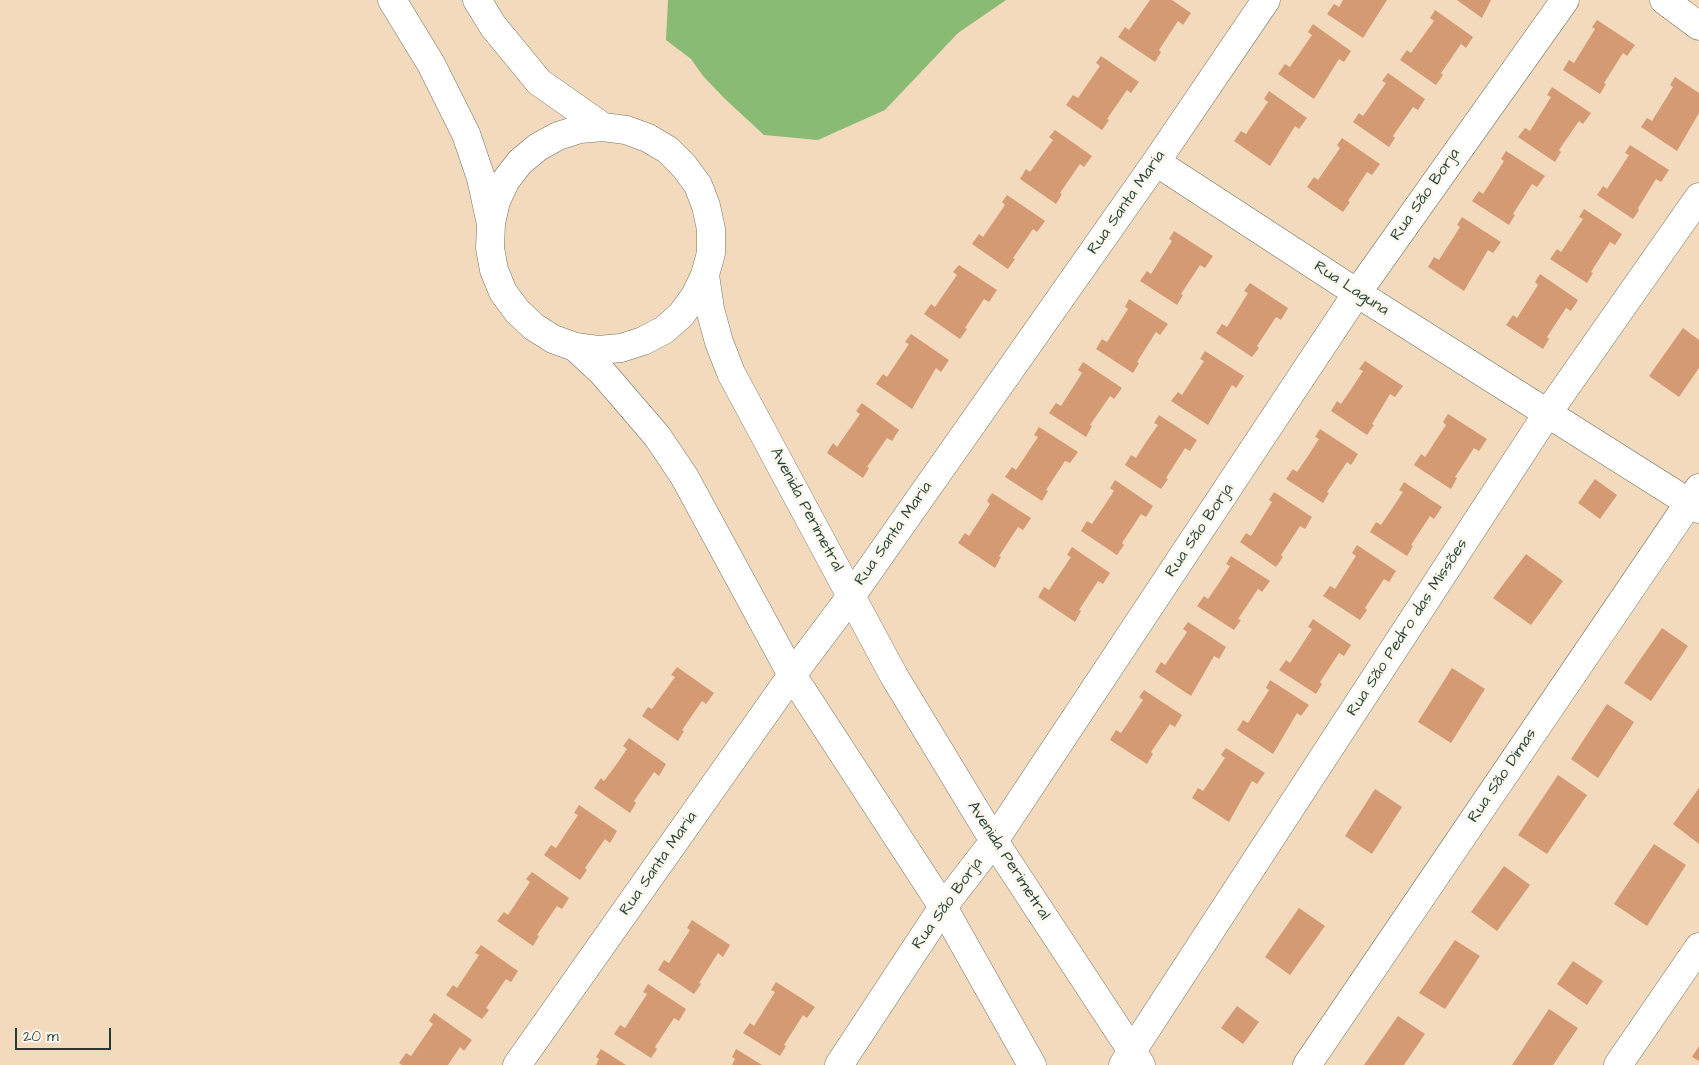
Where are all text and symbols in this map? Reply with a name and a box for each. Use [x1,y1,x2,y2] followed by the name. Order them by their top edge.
[1387,145,1465,245] street label: Rua São Borja
[1084,147,1170,259] street label: Rua Santa Maria
[1310,258,1392,320] street label: Rua Laguna
[765,445,847,575] street label: Avenida Perimetral
[851,478,937,590] street label: Rua Santa Maria
[1162,481,1238,581] street label: Rua São Borja
[1343,536,1473,720] street label: Rua São Pedro das Missões
[1464,725,1542,827] street label: Rua São Dimas
[962,798,1054,924] street label: Avenida Perimetral
[616,808,702,920] street label: Rua Santa Maria
[908,855,988,953] street label: Rua São Borja
[18,1018,114,1050] scale bar
[23,1026,59,1047] text: 20 m

